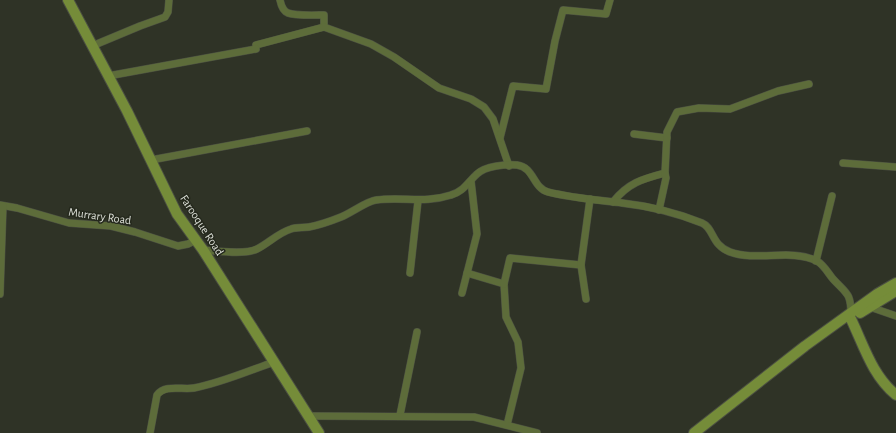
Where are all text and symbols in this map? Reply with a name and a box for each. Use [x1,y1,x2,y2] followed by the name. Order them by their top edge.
[178,193,226,257] street label: Farooque Road
[68,206,132,227] street label: Murrary Road

